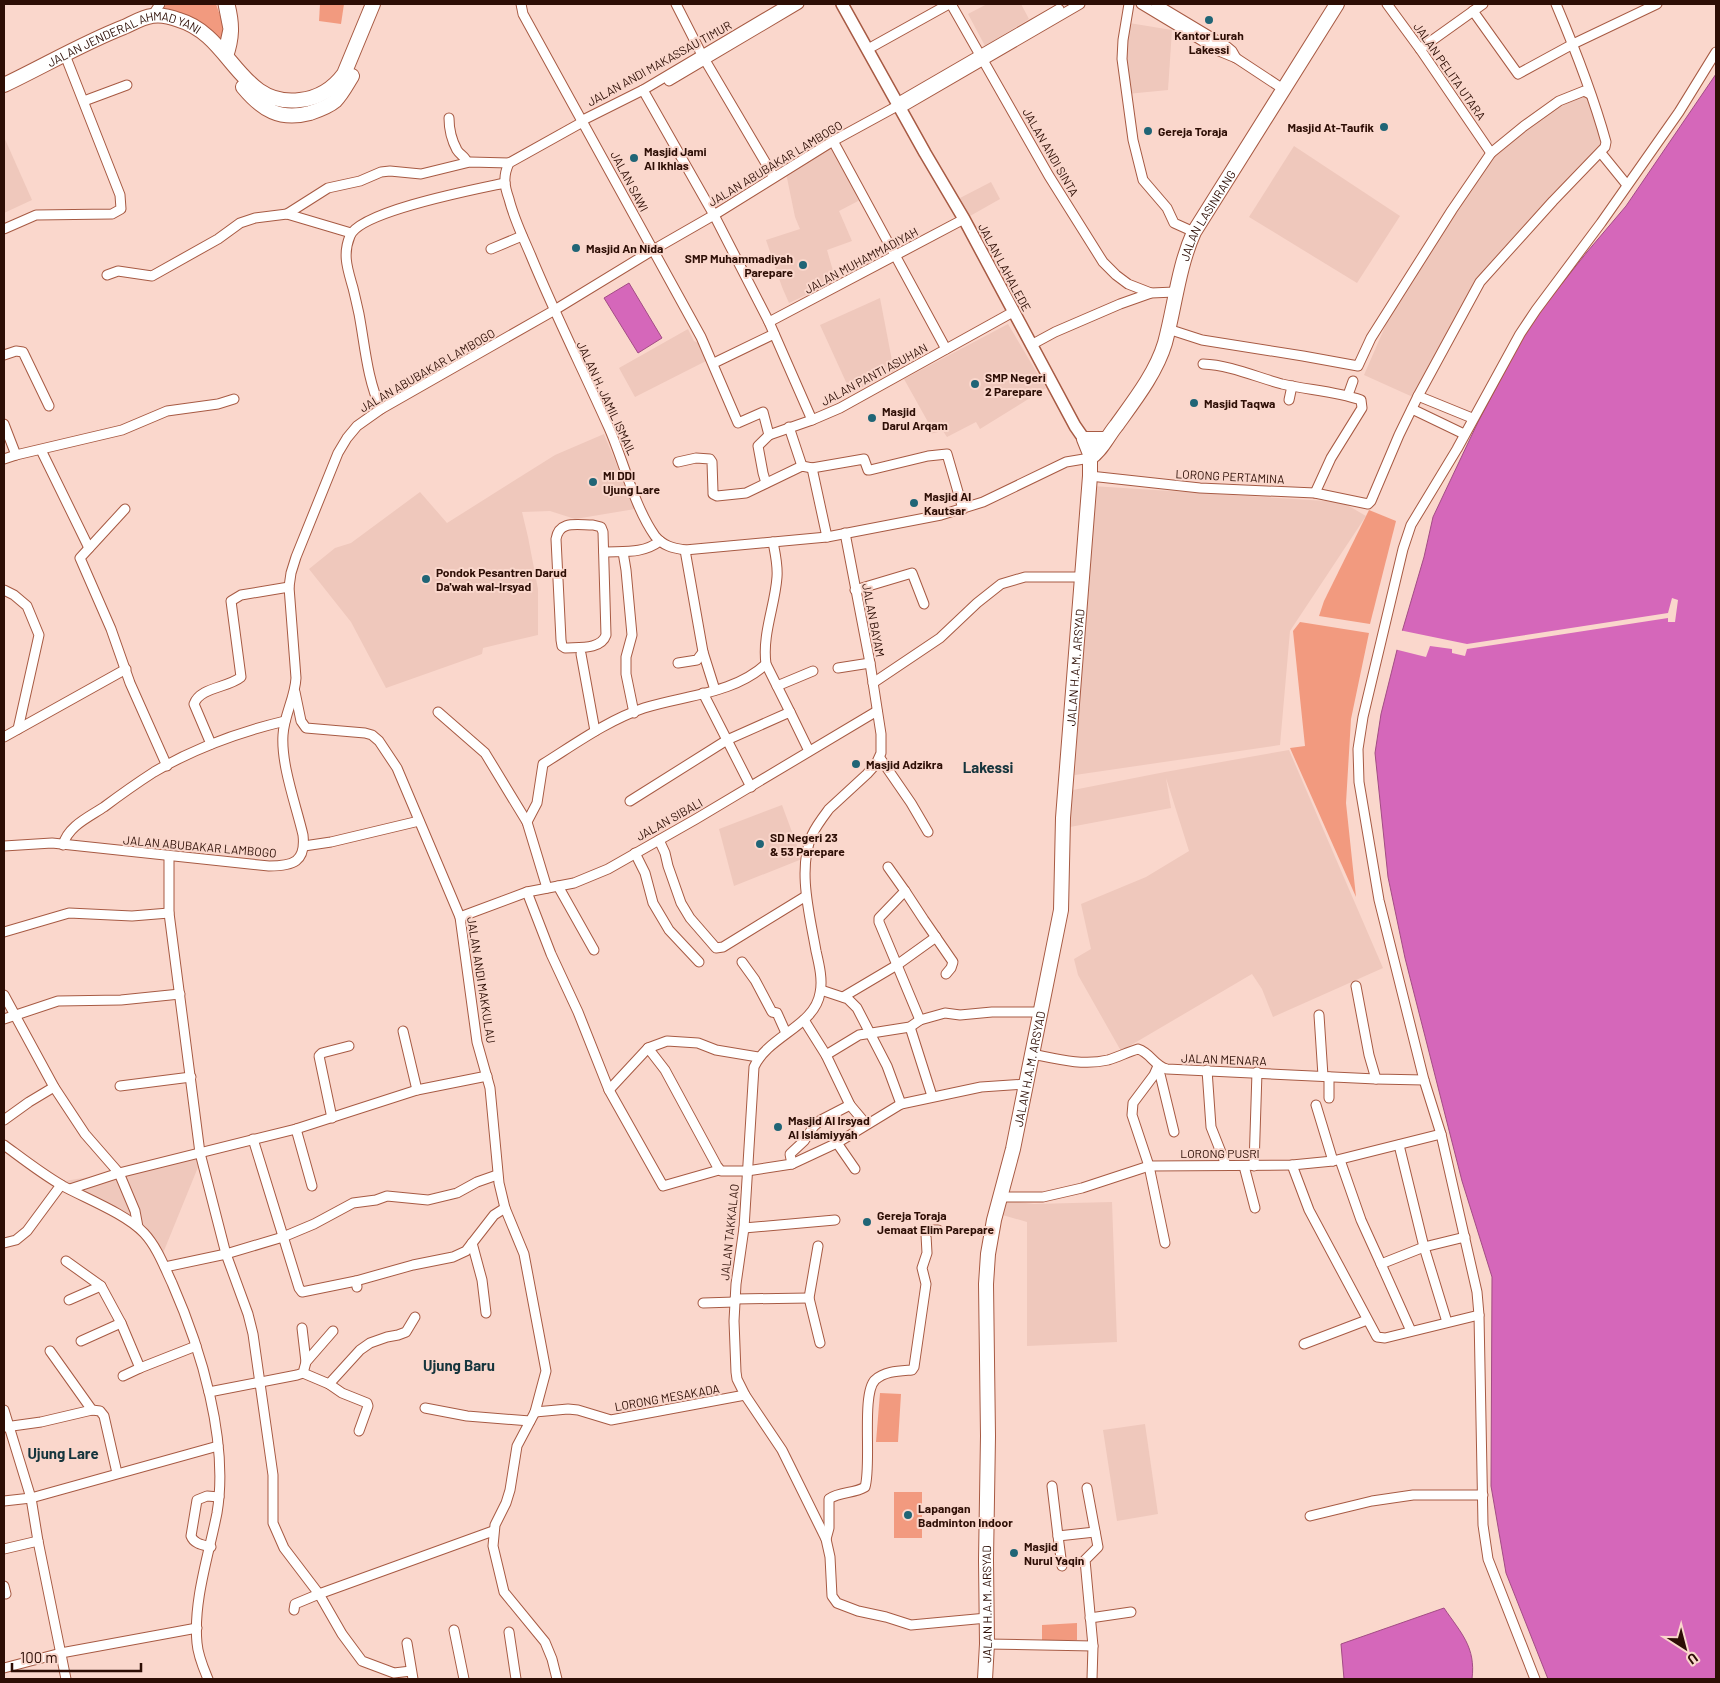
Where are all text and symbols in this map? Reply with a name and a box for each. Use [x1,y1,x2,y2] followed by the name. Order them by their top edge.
[45,8,204,69] street label: JALAN JENDERAL AHMAD YANI
[1203,14,1215,26] marker: Kantor Lurah Lakessi
[584,17,734,109] street label: JALAN ANDI MAKASSAU TIMUR
[1411,20,1489,122] street label: JALAN PELITA UTARA
[1174,28,1244,56] place label: Kantor Lurah Lakessi
[1020,106,1082,198] street label: JALAN ANDI SINTA
[705,117,845,209] street label: JALAN ABUBAKAR LAMBOGO
[1287,120,1375,134] place label: Masjid At-Taufik
[1378,121,1390,133] marker: Masjid At-Taufik
[1158,124,1228,138] place label: Gereja Toraja
[1142,125,1154,137] marker: Gereja Toraja
[644,144,707,172] place label: Masjid Jami Al Ikhlas
[608,148,652,214] street label: JALAN SAWI
[628,152,640,164] marker: Masjid Jami Al Ikhlas
[1177,167,1238,263] street label: JALAN LASINRANG
[976,221,1034,313] street label: JALAN LAHALEDE
[802,224,920,296] street label: JALAN MUHAMMADIYAH
[586,241,663,255] place label: Masjid An Nida
[570,242,582,254] marker: Masjid An Nida
[685,251,793,279] place label: SMP Muhammadiyah Parepare
[797,259,809,271] marker: SMP Muhammadiyah Parepare
[357,325,497,415] street label: JALAN ABUBAKAR LAMBOGO
[575,339,640,457] street label: JALAN H. JAMIL ISMAIL
[818,340,930,408] street label: JALAN PANTI ASUHAN
[985,370,1046,398] place label: SMP Negeri 2 Parepare
[969,378,981,390] marker: SMP Negeri 2 Parepare
[1204,396,1275,410] place label: Masjid Taqwa
[1188,397,1200,409] marker: Masjid Taqwa
[882,404,948,432] place label: Masjid Darul Arqam
[866,412,878,424] marker: Masjid Darul Arqam
[1175,466,1285,486] street label: LORONG PERTAMINA
[603,468,660,496] place label: MI DDI Ujung Lare
[587,476,599,488] marker: MI DDI Ujung Lare
[924,489,971,517] place label: Masjid Al Kautsar
[908,497,920,509] marker: Masjid Al Kautsar
[436,565,567,593] place label: Pondok Pesantren Darud Da'wah wal-Irsyad
[420,573,432,585] marker: Pondok Pesantren Darud Da'wah wal-Irsyad
[860,582,888,658] street label: JALAN BAYAM
[1063,608,1086,727] street label: JALAN H.A.M. ARSYAD
[866,757,943,771] place label: Masjid Adzikra
[850,758,862,770] marker: Masjid Adzikra
[963,758,1014,776] district label: Lakessi
[633,795,705,843] street label: JALAN SIBALI
[770,830,845,858] place label: SD Negeri 23 & 53 Parepare
[123,832,277,860] street label: JALAN ABUBAKAR LAMBOGO
[754,838,766,850] marker: SD Negeri 23 & 53 Parepare
[465,916,499,1044] street label: JALAN ANDI MAKKULAU
[1011,1010,1048,1128] street label: JALAN H.A.M. ARSYAD
[1181,1051,1267,1067] street label: JALAN MENARA
[788,1113,870,1141] place label: Masjid Al Irsyad Al Islamiyyah
[772,1121,784,1133] marker: Masjid Al Irsyad Al Islamiyyah
[1180,1146,1260,1160] street label: LORONG PUSRI
[717,1183,741,1281] street label: JALAN TAKKALAO
[877,1208,994,1236] place label: Gereja Toraja Jemaat Elim Parepare
[861,1216,873,1228] marker: Gereja Toraja Jemaat Elim Parepare
[423,1356,495,1374] district label: Ujung Baru
[613,1381,721,1413] street label: LORONG MESAKADA
[27,1444,99,1462] district label: Ujung Lare
[918,1501,1013,1529] place label: Lapangan Badminton Indoor
[902,1509,914,1521] marker: Lapangan Badminton Indoor
[1024,1539,1084,1567] place label: Masjid Nurul Yaqin
[979,1545,994,1663] street label: JALAN H.A.M. ARSYAD
[1008,1547,1020,1559] marker: Masjid Nurul Yaqin
[1660,1623,1710,1673] north arrow
[12,1640,141,1672] scale bar
[20,1648,58,1666] text: 100 m
[1684,1649,1701,1668] text: U

